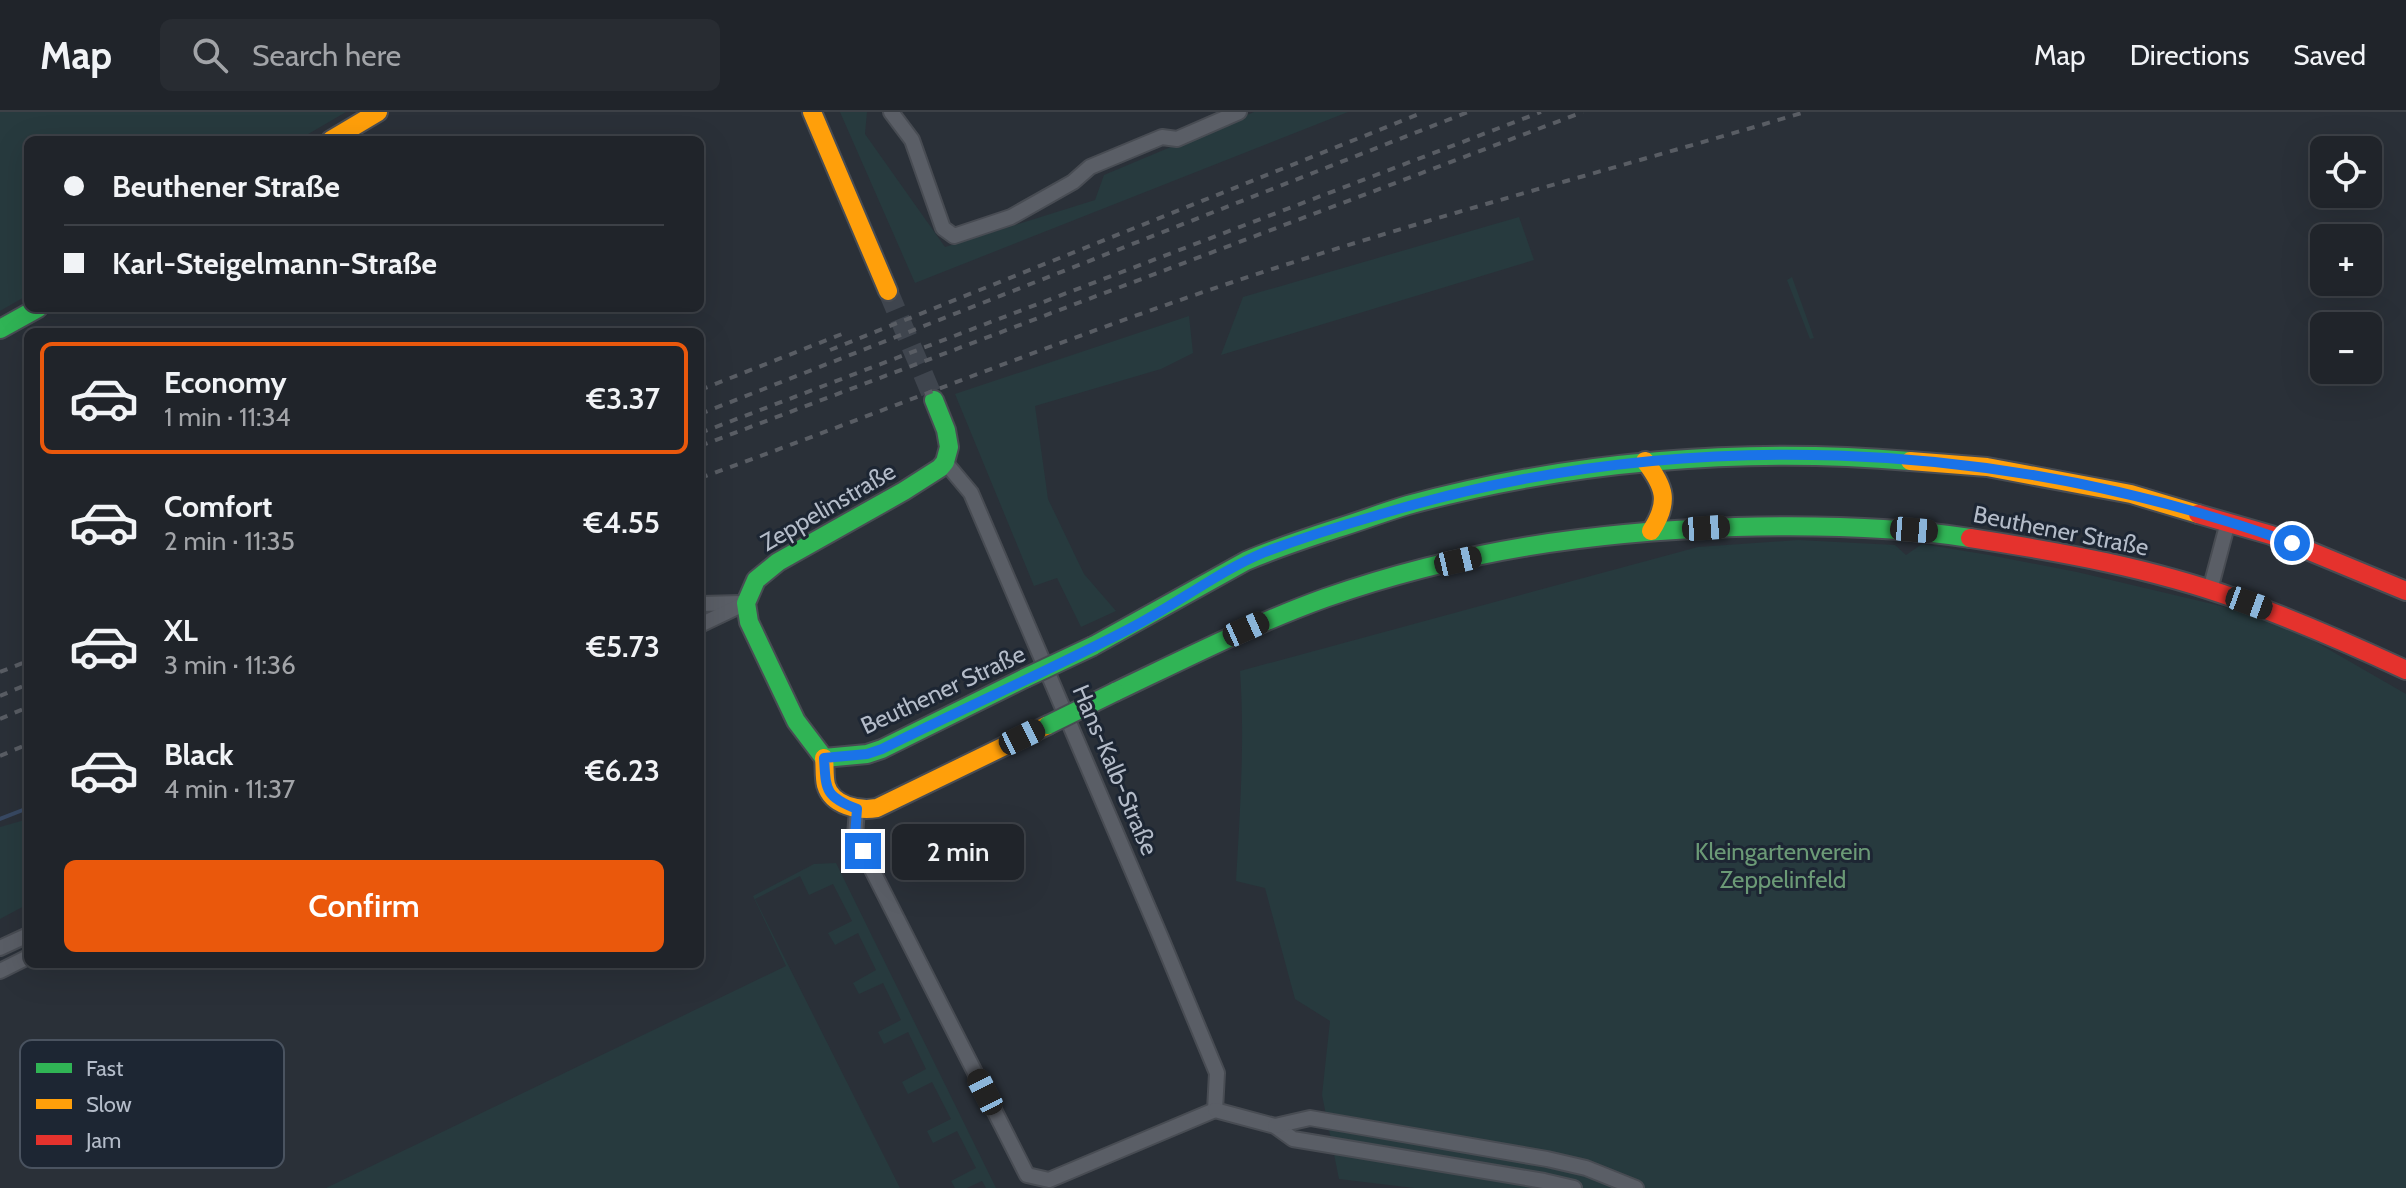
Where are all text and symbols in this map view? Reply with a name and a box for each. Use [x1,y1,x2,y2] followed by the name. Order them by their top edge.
[160,19,720,91] search box
[40,32,112,79] text: Map
[188,33,232,77] icon: search
[252,37,401,74] text: Search here
[2034,38,2086,72] text: Map
[2130,38,2249,72] text: Directions
[2293,38,2366,72] text: Saved
[2310,136,2382,384] map controls
[2310,136,2382,208] button: locate
[112,168,340,205] text: Beuthener Straße
[2310,224,2382,296] button: +
[112,245,437,282] text: Karl-Steigelmann-Straße
[2310,312,2382,384] button: −
[68,362,140,434] icon: car
[164,364,287,401] text: Economy
[587,380,660,417] text: €3.37
[164,401,291,433] text: 1 min · 11:34
[755,456,900,557] street label: Zeppelinstraße
[68,486,140,558] icon: car
[164,488,272,525] text: Comfort
[1971,499,2151,562] street label: Beuthener Straße
[584,504,660,541] text: €4.55
[1681,514,1731,542] car
[1889,516,1939,544] car
[164,525,295,557] text: 2 min · 11:35
[2274,525,2310,561] route start
[1432,544,1484,578] car
[2222,584,2276,622] car
[1219,608,1273,650] car
[68,610,140,682] icon: car
[164,612,198,649] text: XL
[587,628,660,665] text: €5.73
[856,639,1030,740] street label: Beuthener Straße
[164,649,296,681] text: 3 min · 11:36
[1066,680,1164,859] street label: Hans-Kalb-Straße
[995,716,1049,758] car
[68,734,140,806] icon: car
[164,736,234,773] text: Black
[585,752,660,789] text: €6.23
[164,773,295,805] text: 4 min · 11:37
[891,823,1023,879] callout: 2 min
[845,833,881,869] route end
[927,836,989,868] text: 2 min
[1695,837,1871,894] park label: Kleingartenverein Zeppelinfeld
[64,860,664,952] button: Confirm
[20,1040,284,1168] legend
[86,1055,124,1082] text: Fast
[963,1065,1007,1119] car
[86,1091,132,1118] text: Slow
[85,1127,121,1154] text: Jam

